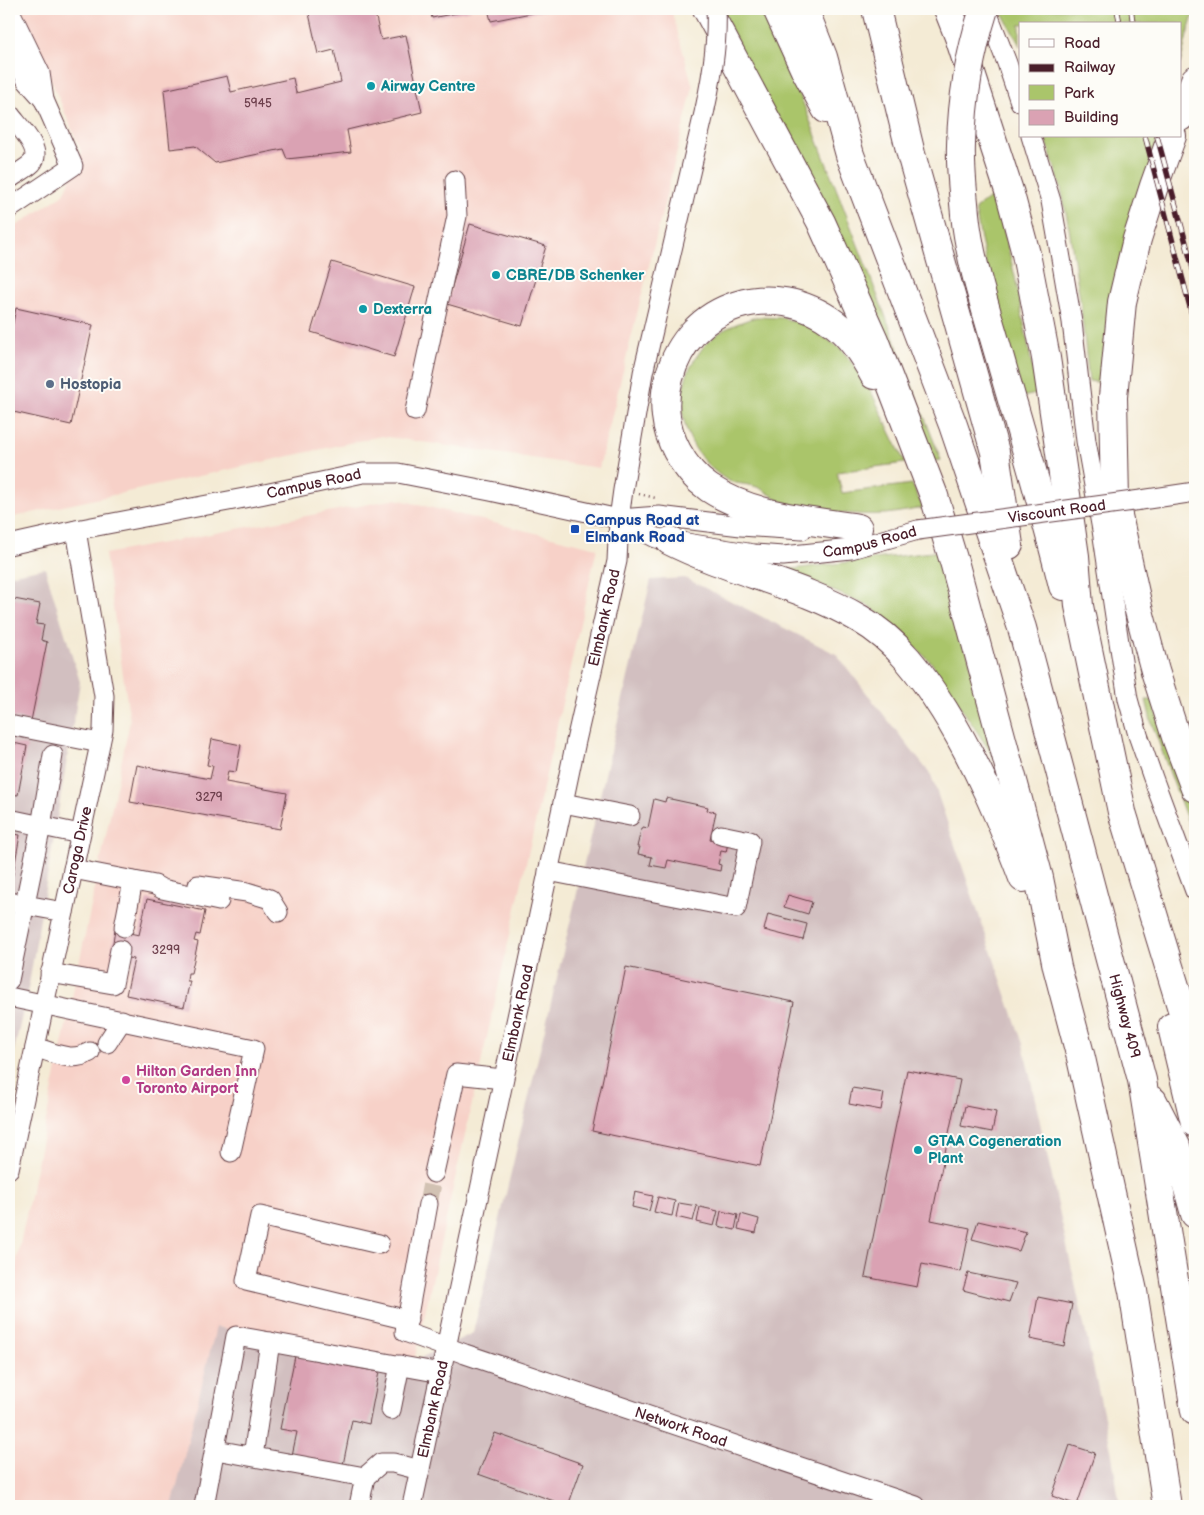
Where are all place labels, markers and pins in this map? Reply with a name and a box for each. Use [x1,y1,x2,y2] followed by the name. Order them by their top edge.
[380,77,476,96] place label: Airway Centre
[365,80,377,92] marker: Airway Centre
[506,266,645,285] place label: CBRE/DB Schenker
[490,269,502,281] marker: CBRE/DB Schenker
[373,300,432,319] place label: Dexterra
[357,303,369,315] marker: Dexterra
[60,375,121,394] place label: Hostopia
[44,378,56,390] marker: Hostopia
[585,511,699,547] place label: Campus Road at Elmbank Road
[569,523,581,535] marker: Campus Road at Elmbank Road
[136,1062,257,1098] place label: Hilton Garden Inn Toronto Airport
[120,1074,132,1086] marker: Hilton Garden Inn Toronto Airport
[928,1132,1062,1168] place label: GTAA Cogeneration Plant
[912,1144,924,1156] marker: GTAA Cogeneration Plant

